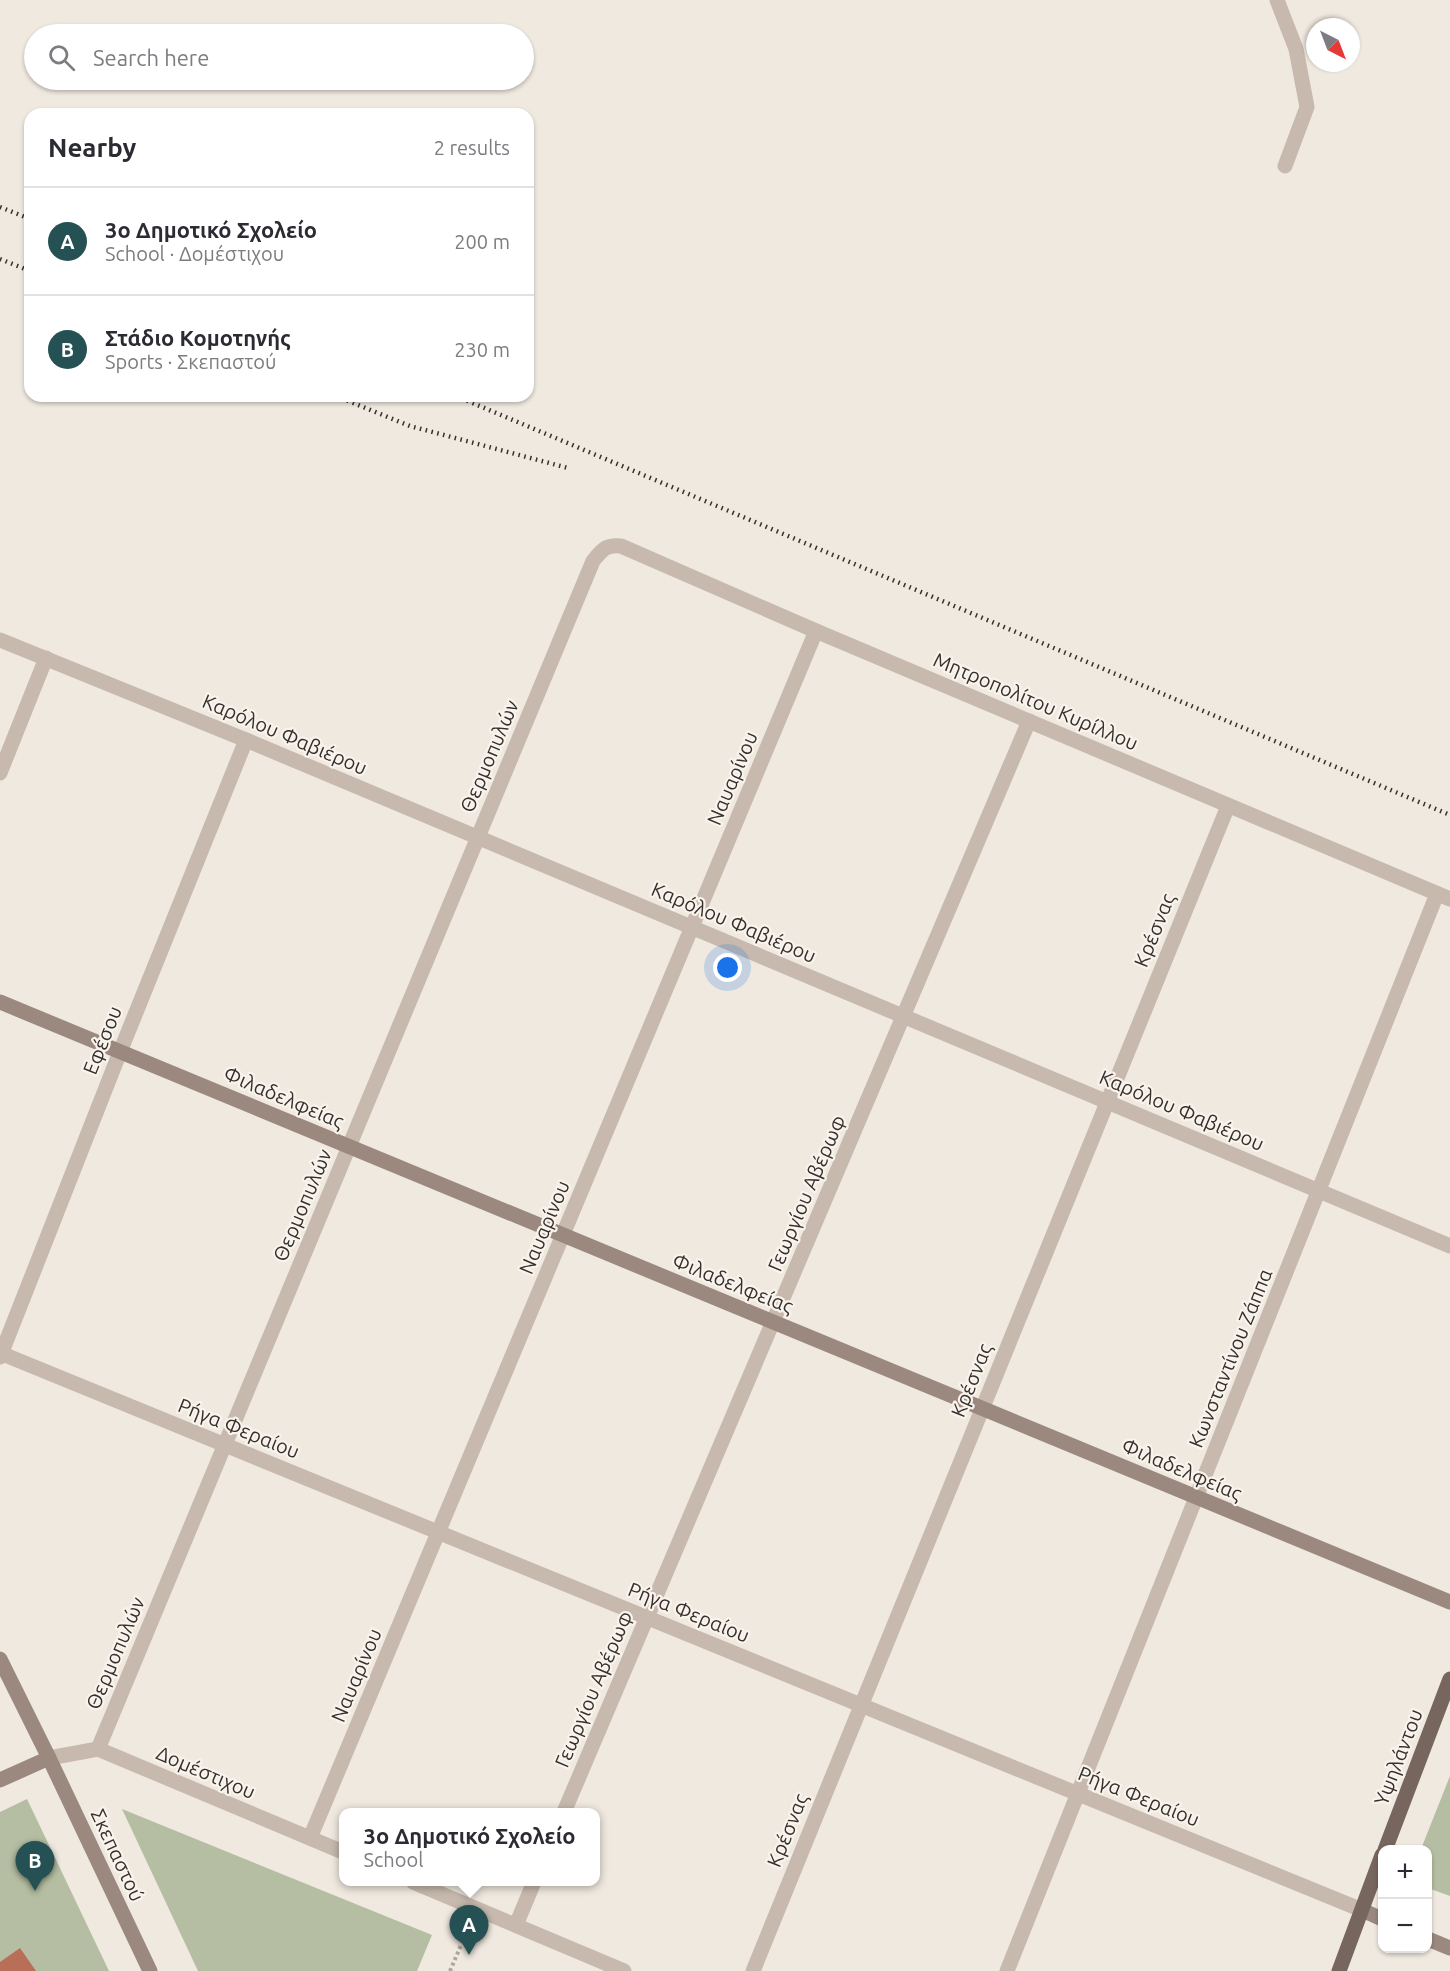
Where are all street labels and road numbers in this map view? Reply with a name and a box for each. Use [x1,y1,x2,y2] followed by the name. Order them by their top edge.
[930,647,1142,755] street label: Μητροπολίτου Κυρίλλου
[199,689,371,779] street label: Καρόλου Φαβιέρου
[455,696,523,816] street label: Θερμοπυλών
[702,728,762,828] street label: Ναυαρίνου
[648,877,820,967] street label: Καρόλου Φαβιέρου
[1129,890,1179,970] street label: Κρέσνας
[78,1003,126,1077] street label: Εφέσου
[220,1061,348,1133] street label: Φιλαδελφείας
[1096,1065,1268,1155] street label: Καρόλου Φαβιέρου
[763,1111,849,1275] street label: Γεωργίου Αβέρωφ
[268,1145,336,1265] street label: Θερμοπυλών
[514,1177,574,1277] street label: Ναυαρίνου
[669,1248,797,1318] street label: Φιλαδελφείας
[1184,1265,1276,1451] street label: Κωνσταντίνου Ζάππα
[946,1340,996,1420] street label: Κρέσνας
[175,1393,303,1463] street label: Ρήγα Φεραίου
[1118,1433,1246,1505] street label: Φιλαδελφείας
[625,1577,753,1647] street label: Ρήγα Φεραίου
[81,1593,149,1713] street label: Θερμοπυλών
[550,1607,636,1771] street label: Γεωργίου Αβέρωφ
[326,1625,386,1725] street label: Ναυαρίνου
[1369,1706,1427,1808] street label: Υψηλάντου
[153,1741,259,1803] street label: Δομέστιχου
[1075,1761,1203,1831] street label: Ρήγα Φεραίου
[762,1790,812,1870] street label: Κρέσνας
[87,1805,149,1905] street label: Σκεπαστού

